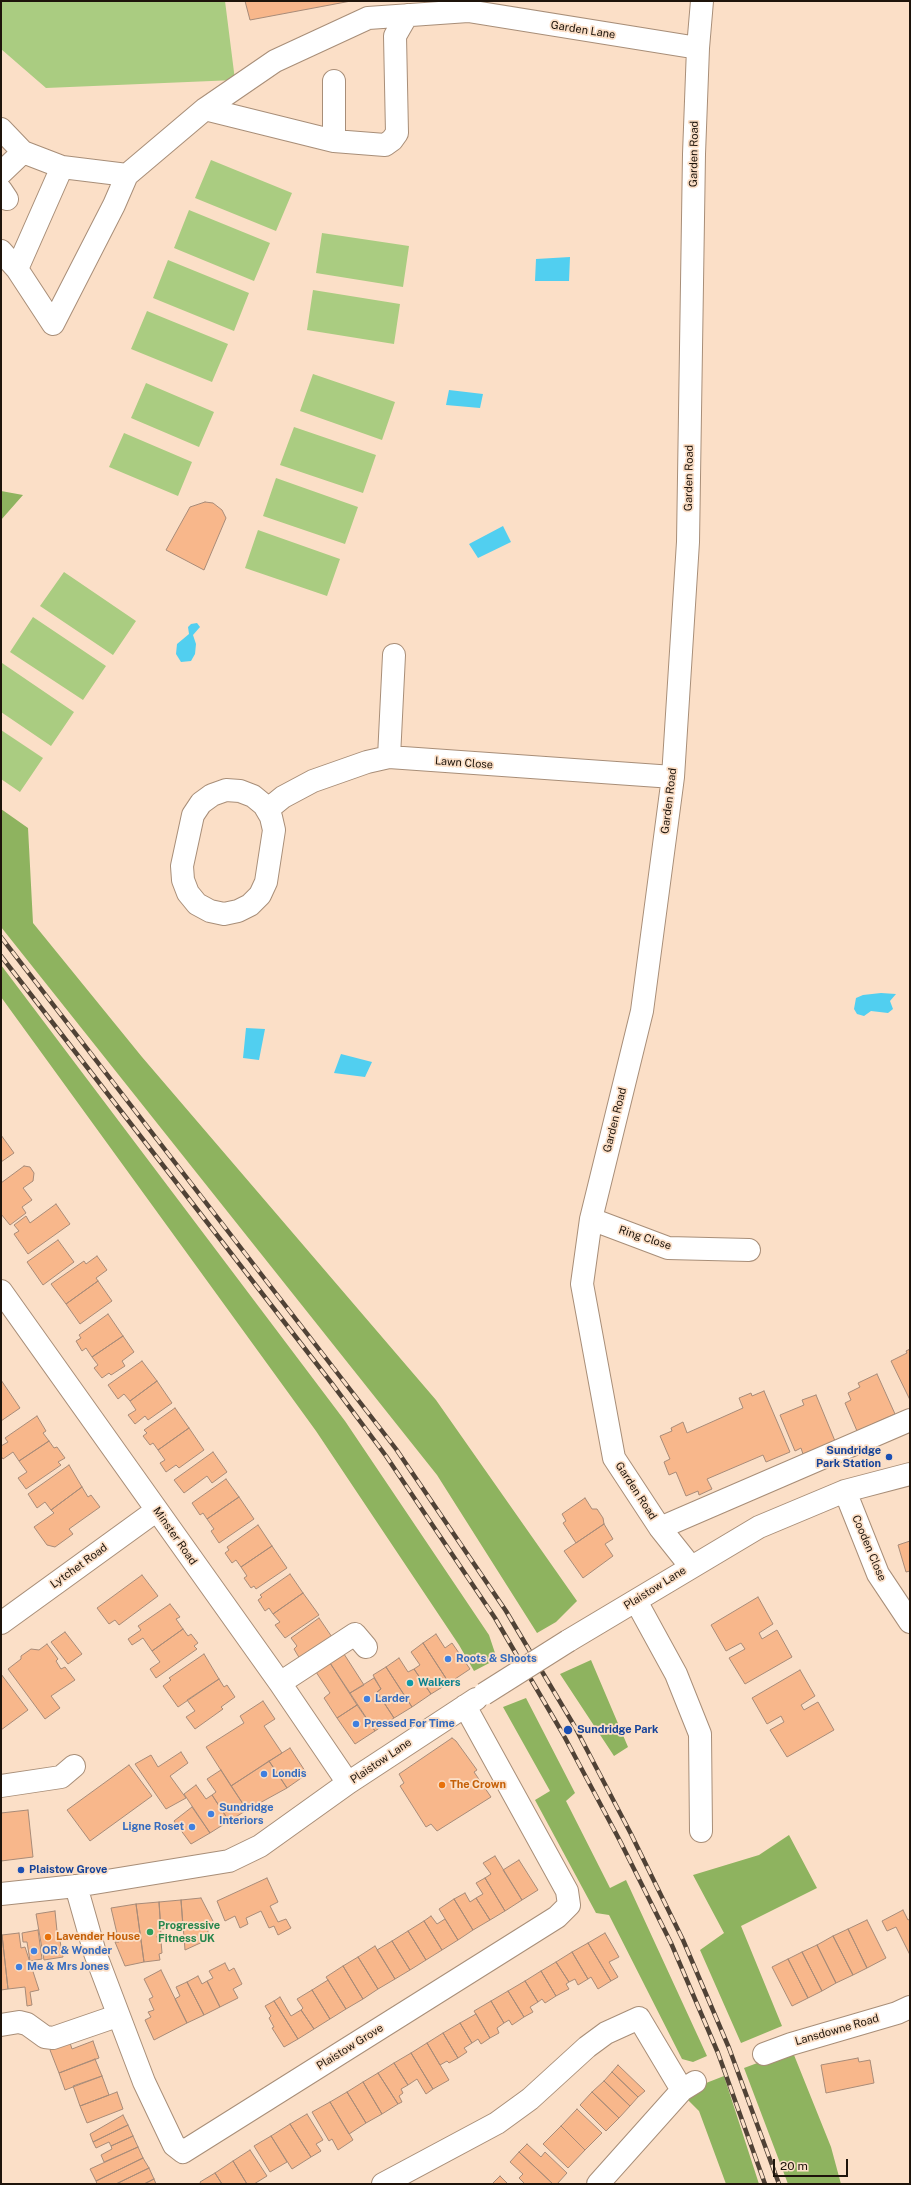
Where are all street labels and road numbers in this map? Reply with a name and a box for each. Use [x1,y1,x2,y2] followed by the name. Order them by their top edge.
[550,18,616,42] street label: Garden Lane
[687,121,701,187] street label: Garden Road
[682,445,696,511] street label: Garden Road
[434,754,494,772] street label: Lawn Close
[658,767,680,835] street label: Garden Road
[601,1086,629,1154] street label: Garden Road
[617,1223,673,1253] street label: Ring Close
[612,1460,660,1522] street label: Garden Road
[150,1505,200,1567] street label: Minster Road
[849,1513,889,1583] street label: Cooden Close
[48,1541,110,1591] street label: Lytchet Road
[621,1564,689,1612] street label: Plaistow Lane
[348,1736,414,1786] street label: Plaistow Lane
[794,2012,880,2048] street label: Lansdowne Road
[314,2021,386,2073] street label: Plaistow Grove

